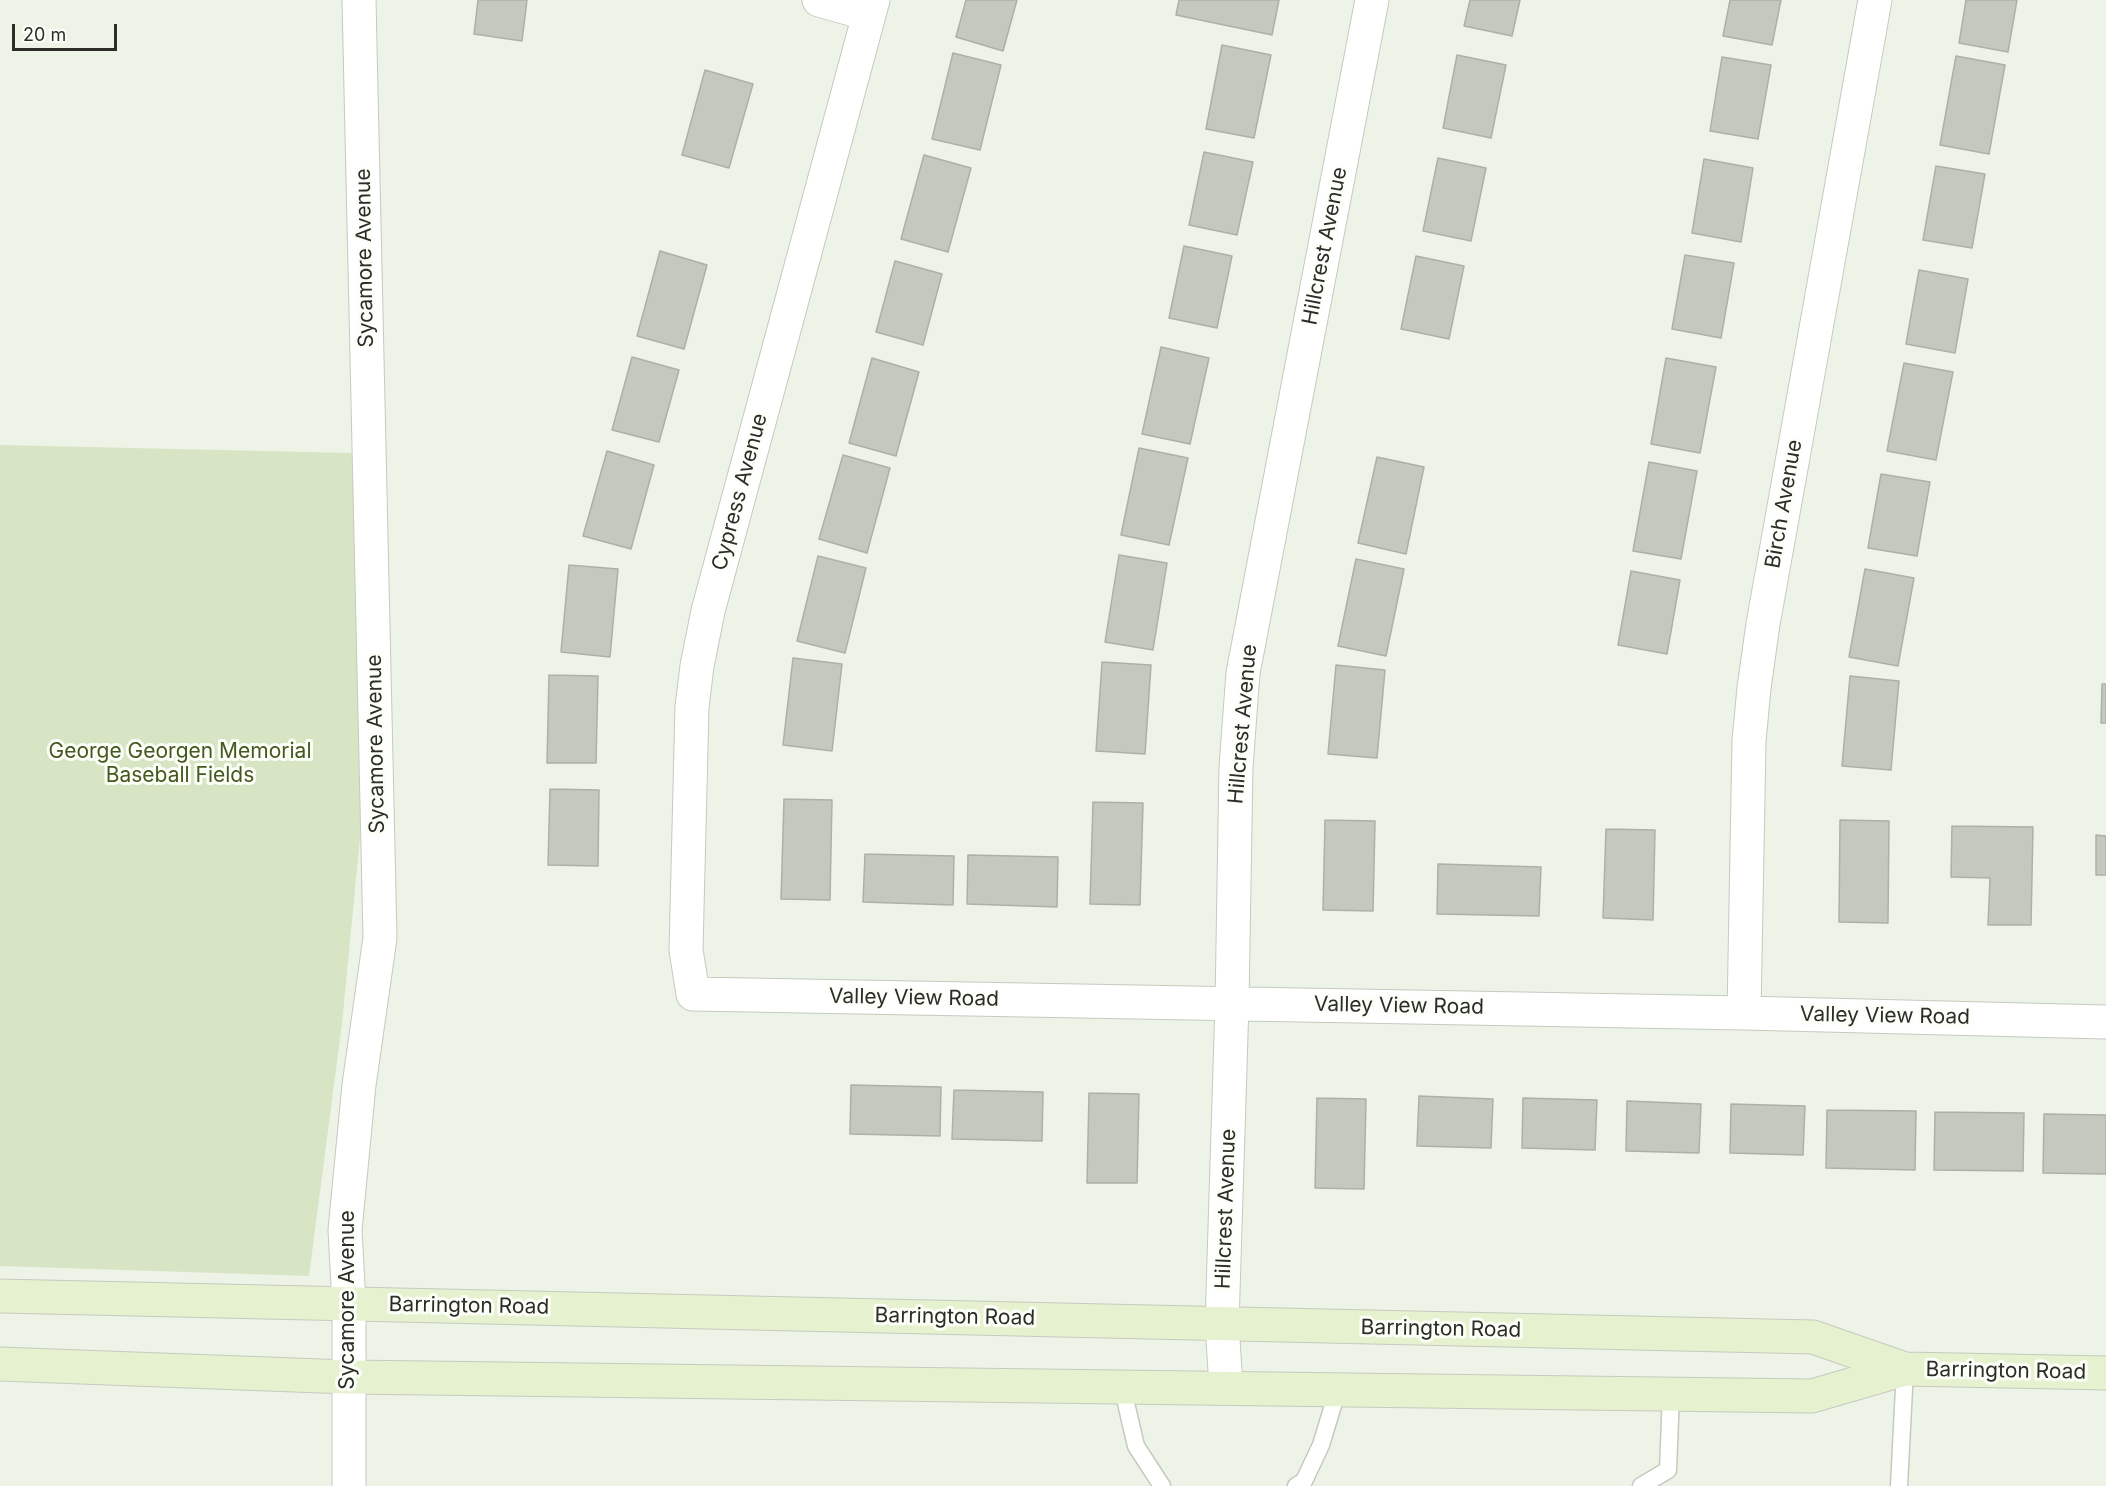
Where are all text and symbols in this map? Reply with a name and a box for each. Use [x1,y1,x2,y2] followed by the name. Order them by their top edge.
[15,12,120,50] scale bar
[23,24,66,45] text: 20 m
[1297,165,1353,327] street label: Hillcrest Avenue
[351,168,379,348] street label: Sycamore Avenue
[707,411,773,573] street label: Cypress Avenue
[1760,438,1808,570] street label: Birch Avenue
[1223,643,1263,805] street label: Hillcrest Avenue
[362,654,390,834] street label: Sycamore Avenue
[49,739,311,789] park label: George Georgen Memorial Baseball Fields
[829,984,999,1012] street label: Valley View Road
[1314,992,1484,1020] street label: Valley View Road
[1800,1002,1970,1030] street label: Valley View Road
[1211,1128,1241,1290] street label: Hillcrest Avenue
[335,1210,361,1390] street label: Sycamore Avenue
[388,1292,550,1320] street label: Barrington Road
[874,1303,1036,1331] street label: Barrington Road
[1360,1315,1522,1343] street label: Barrington Road
[1925,1357,2087,1385] street label: Barrington Road

